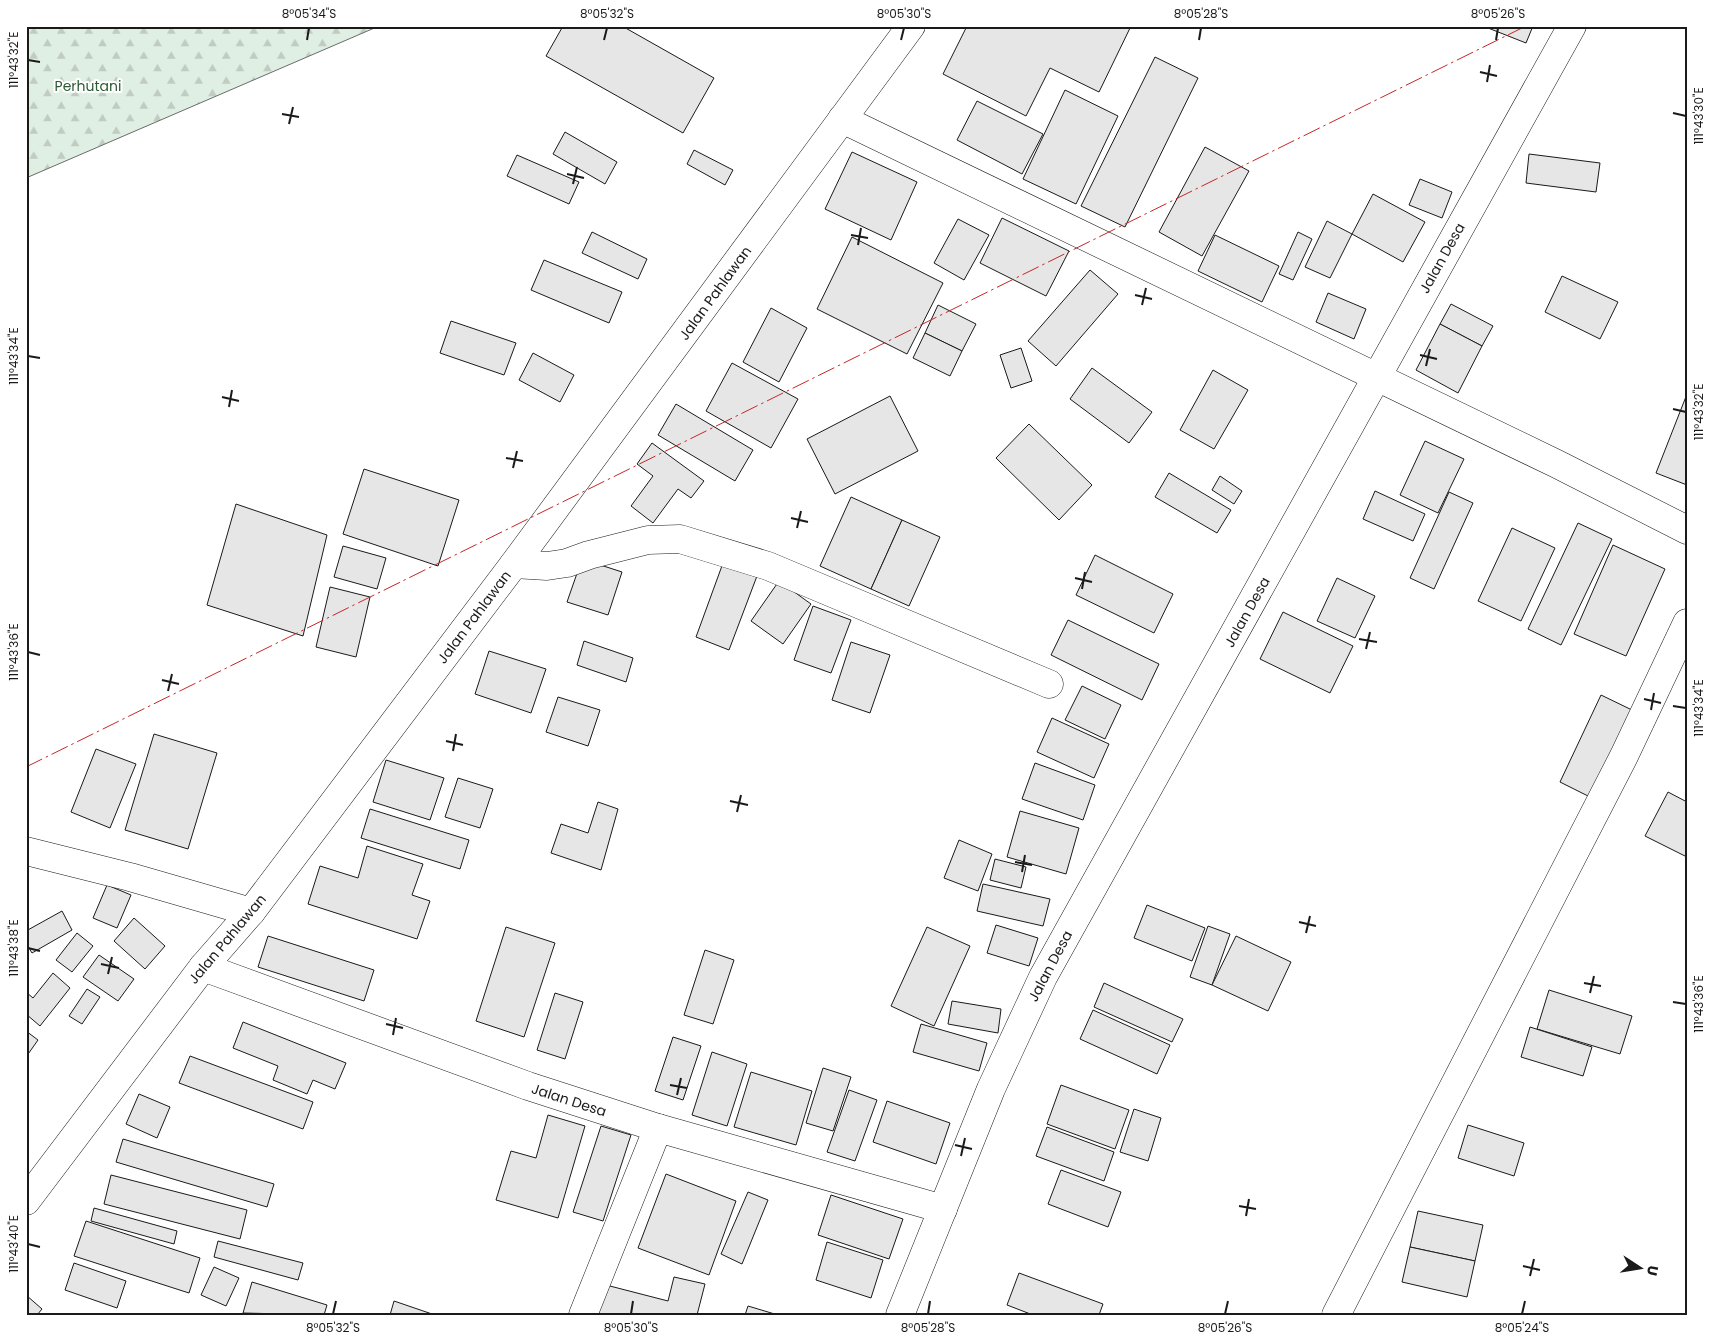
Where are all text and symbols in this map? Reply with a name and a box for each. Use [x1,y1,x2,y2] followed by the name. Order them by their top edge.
[282,5,336,22] text: 8°05'34"S
[580,5,634,22] text: 8°05'32"S
[877,5,931,22] text: 8°05'30"S
[1174,5,1228,22] text: 8°05'28"S
[1471,5,1525,22] text: 8°05'26"S
[5,32,22,88] text: 111°43'32"E
[55,76,121,96] park label: Perhutani
[1690,87,1707,145] text: 111°43'30"E
[1414,219,1470,297] street label: Jalan Desa
[674,242,756,344] street label: Jalan Pahlawan
[5,327,22,385] text: 111°43'34"E
[1690,384,1707,440] text: 111°43'32"E
[432,566,516,668] street label: Jalan Pahlawan
[1219,573,1275,651] street label: Jalan Desa
[5,623,22,681] text: 111°43'36"E
[1690,679,1707,737] text: 111°43'34"E
[183,890,271,988] street label: Jalan Pahlawan
[5,919,22,977] text: 111°43'38"E
[1023,927,1077,1005] street label: Jalan Desa
[1690,975,1707,1033] text: 111°43'36"E
[529,1078,609,1122] street label: Jalan Desa
[5,1215,22,1273] text: 111°43'40"E
[1616,1244,1666,1294] north arrow
[1642,1264,1664,1278] text: U
[306,1319,360,1336] text: 8°05'32"S
[604,1319,658,1336] text: 8°05'30"S
[901,1319,955,1336] text: 8°05'28"S
[1198,1319,1252,1336] text: 8°05'26"S
[1495,1319,1549,1336] text: 8°05'24"S

